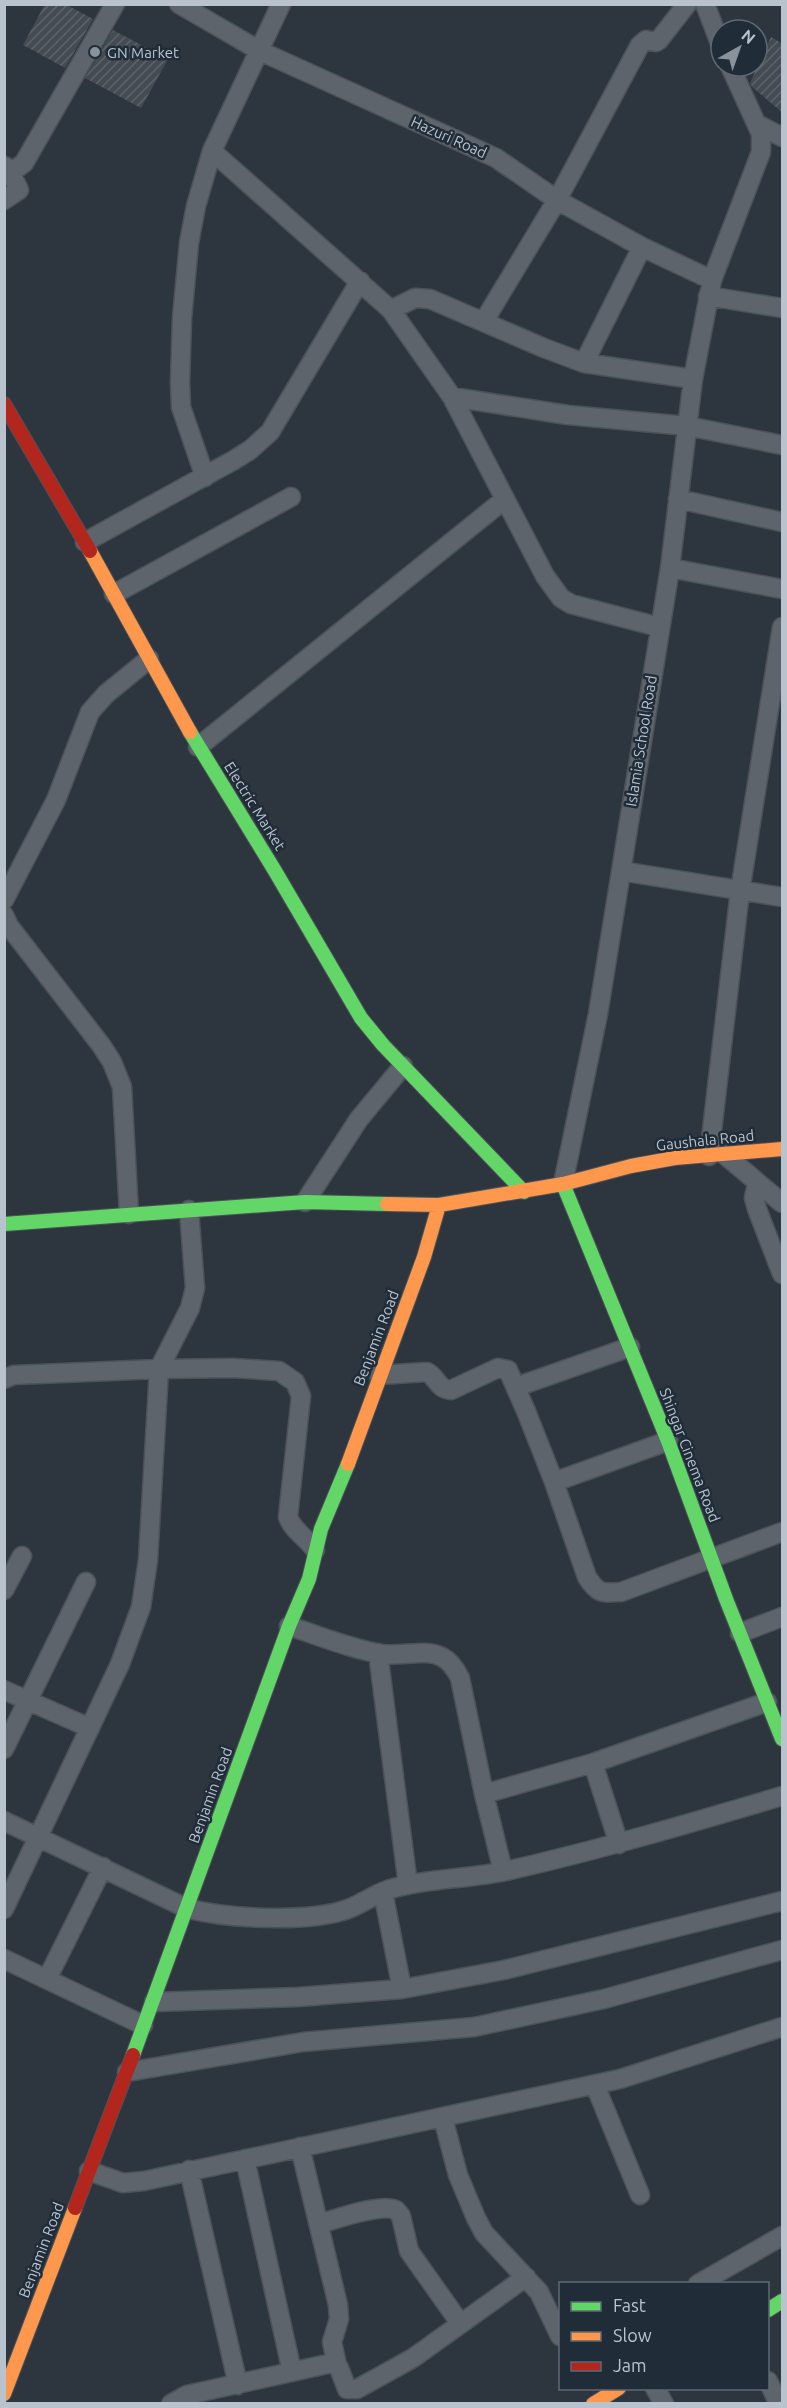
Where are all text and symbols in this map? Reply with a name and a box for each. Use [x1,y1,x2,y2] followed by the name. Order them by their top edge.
[709,18,769,78] north arrow
[738,26,759,47] text: N
[107,44,179,61] place label: GN Market
[88,45,102,59] marker: GN Market
[409,113,489,161] street label: Hazuri Road
[622,674,660,808] street label: Islamia School Road
[221,759,289,853] street label: Electric Market
[655,1126,755,1154] street label: Gaushala Road
[350,1288,402,1388] street label: Benjamin Road
[657,1385,723,1525] street label: Shingar Cinema Road
[185,1745,235,1845] street label: Benjamin Road
[15,2200,67,2300] street label: Benjamin Road
[559,2282,769,2390] legend
[613,2295,646,2315] text: Fast
[613,2325,652,2345] text: Slow
[613,2355,647,2375] text: Jam

